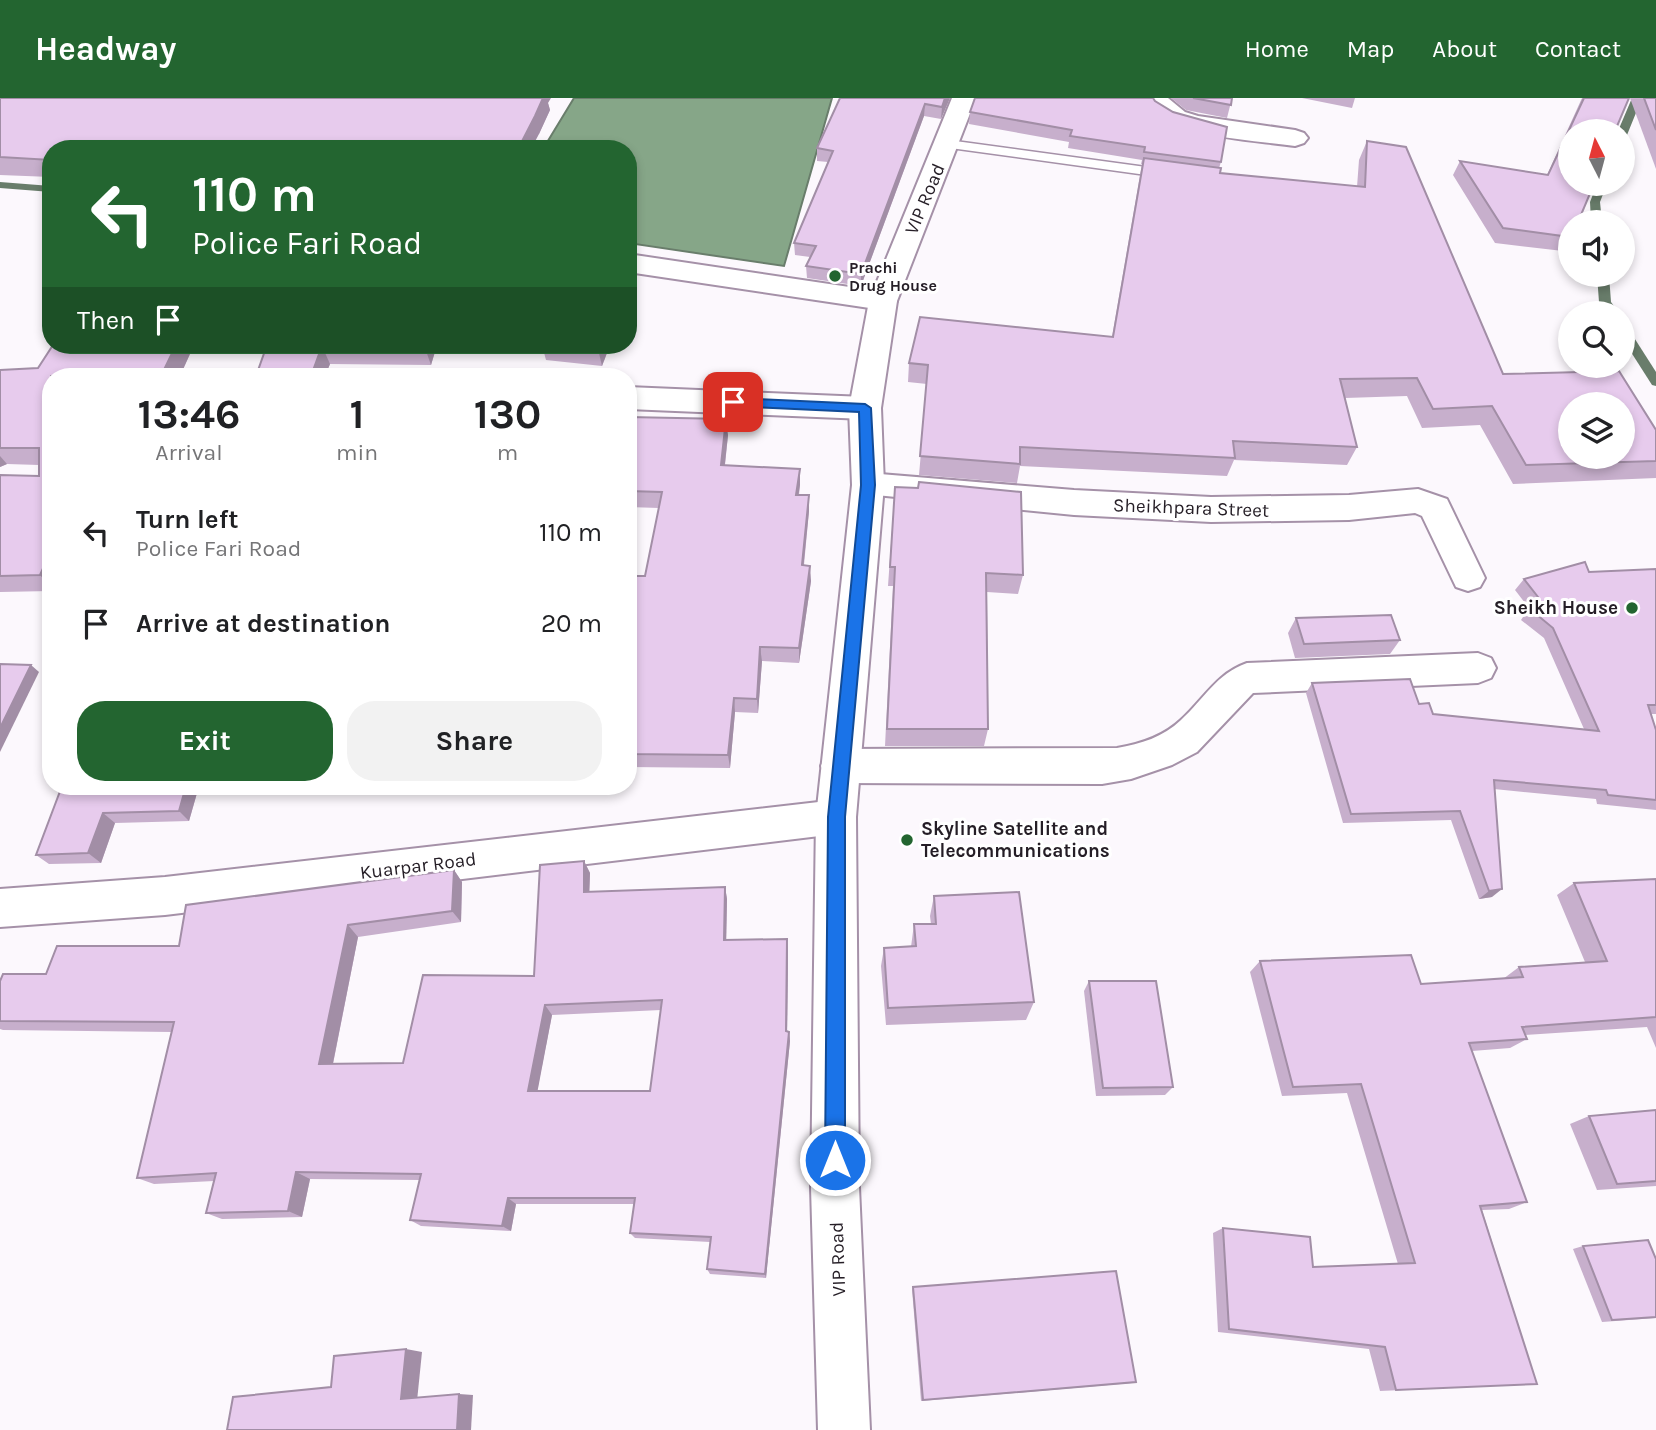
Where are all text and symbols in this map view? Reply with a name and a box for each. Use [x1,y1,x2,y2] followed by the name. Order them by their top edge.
[35,30,176,68] text: Headway
[1245,35,1309,63] text: Home
[1347,35,1394,63] text: Map
[1432,35,1497,63] text: About
[1535,35,1621,63] text: Contact
[1558,119,1634,196] north arrow
[1558,119,1635,469] map controls
[900,160,950,238] street label: VIP Road
[192,166,317,223] text: 110 m
[77,168,168,259] icon: left
[1558,210,1635,287] button: sound
[192,225,422,262] text: Police Fari Road
[849,258,937,295] place label: Prachi Drug House
[827,268,843,284] marker: Prachi Drug House
[149,301,187,339] icon: arrive
[1558,301,1635,378] button: search
[77,305,135,336] text: Then
[703,372,763,432] pin
[714,383,752,421] icon: arrive
[138,389,240,439] text: 13:46
[350,389,365,439] text: 1
[474,389,541,439] text: 130
[1558,392,1635,469] button: layers
[155,439,223,466] text: Arrival
[336,439,378,466] text: min
[497,439,518,466] text: m
[1113,494,1269,522] street label: Sheikhpara Street
[136,504,238,535] text: Turn left
[77,514,115,552] icon: left
[539,517,602,548] text: 110 m
[136,535,301,562] text: Police Fari Road
[1494,597,1618,619] place label: Sheikh House
[1624,600,1640,616] marker: Sheikh House
[77,605,115,643] icon: arrive
[136,608,390,639] text: Arrive at destination
[541,608,602,639] text: 20 m
[77,701,333,781] button: Exit
[347,701,602,781] button: Share
[921,818,1110,862] place label: Skyline Satellite and Telecommunications
[899,832,915,848] marker: Skyline Satellite and Telecommunications
[359,848,477,884] street label: Kuarpar Road
[798,1123,872,1197] position arrow
[826,1221,850,1297] street label: VIP Road

